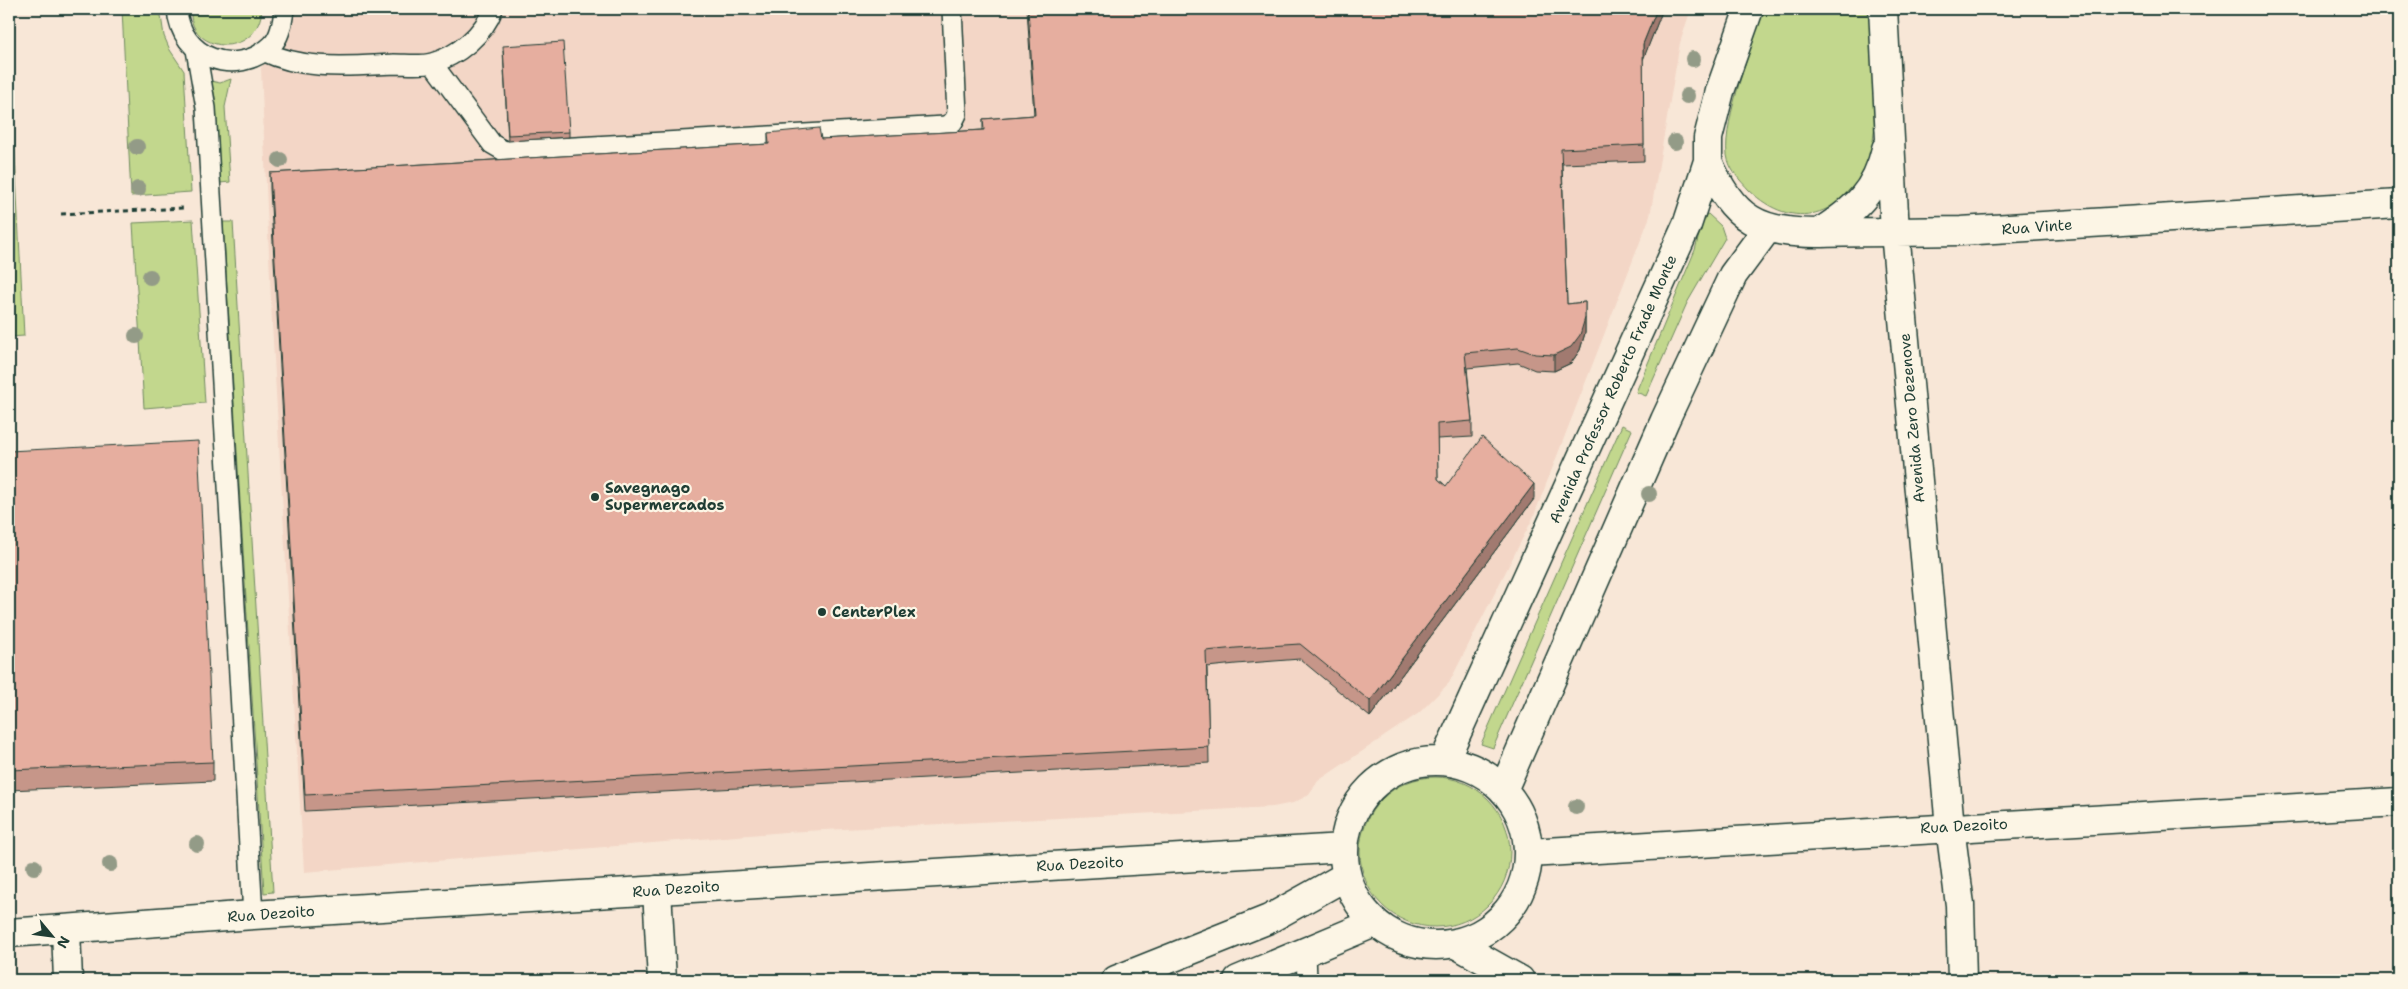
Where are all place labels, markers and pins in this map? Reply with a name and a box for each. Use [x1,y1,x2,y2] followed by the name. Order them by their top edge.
[605,478,725,515] place label: Savegnago Supermercados
[589,491,601,503] marker: Savegnago Supermercados
[832,602,916,622] place label: CenterPlex
[816,606,828,618] marker: CenterPlex

